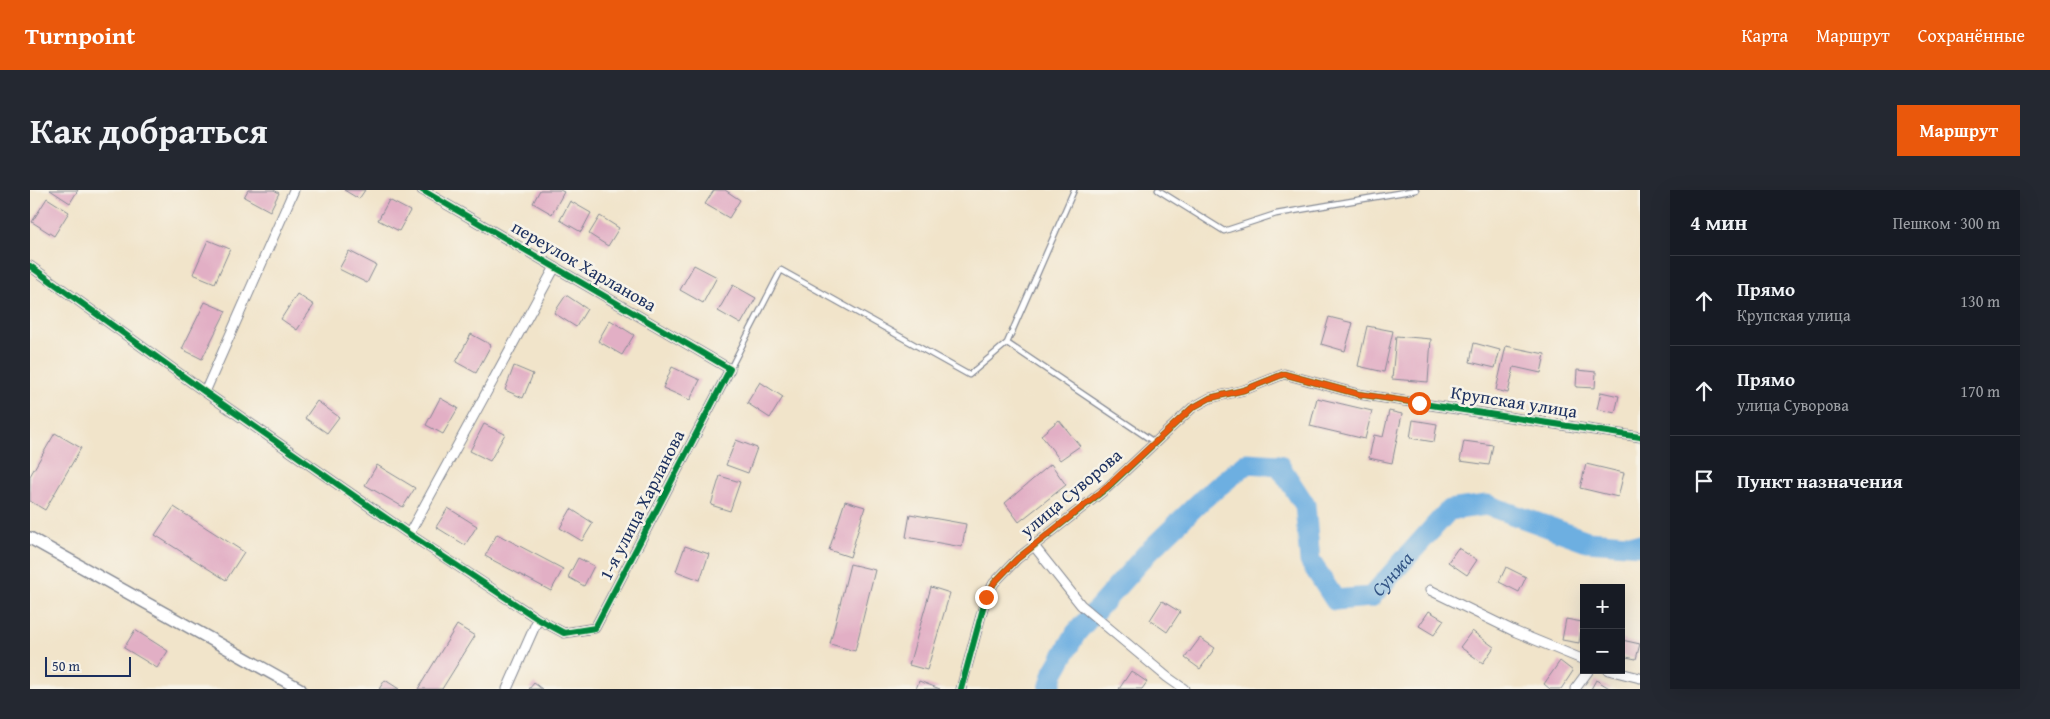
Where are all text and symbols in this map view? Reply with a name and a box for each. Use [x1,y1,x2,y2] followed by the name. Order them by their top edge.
[25,18,135,53] text: Turnpoint
[1742,22,1788,49] text: Карта
[1816,22,1890,49] text: Маршрут
[1918,22,2025,49] text: Сохранённые
[30,105,268,156] text: Как добраться
[1897,105,2020,156] button: Маршрут
[1690,207,1747,238] text: 4 мин
[1893,211,2000,235] text: Пешком · 300 m
[507,213,662,318] street label: переулок Харланова
[1737,275,1795,303] text: Прямо
[1690,287,1718,315] icon: ahead
[1960,289,2000,313] text: 130 m
[1737,303,1851,327] text: Крупская улица
[1737,365,1795,393] text: Прямо
[1690,377,1718,405] icon: ahead
[1449,378,1580,425] street label: Крупская улица
[1960,379,2000,403] text: 170 m
[1408,392,1431,415] route start
[1737,393,1849,417] text: улица Суворова
[592,425,691,585] street label: 1-я улица Харланова
[1013,442,1128,544] street label: улица Суворова
[1690,467,1718,495] icon: arrive
[1737,467,1903,495] text: Пункт назначения
[1364,545,1420,602] water label: Сунжа
[1580,584,1625,674] map controls
[1580,584,1625,629] button: +
[975,586,998,609] route end
[1580,629,1625,674] button: −
[45,654,131,677] scale bar
[52,656,80,676] text: 50 m

